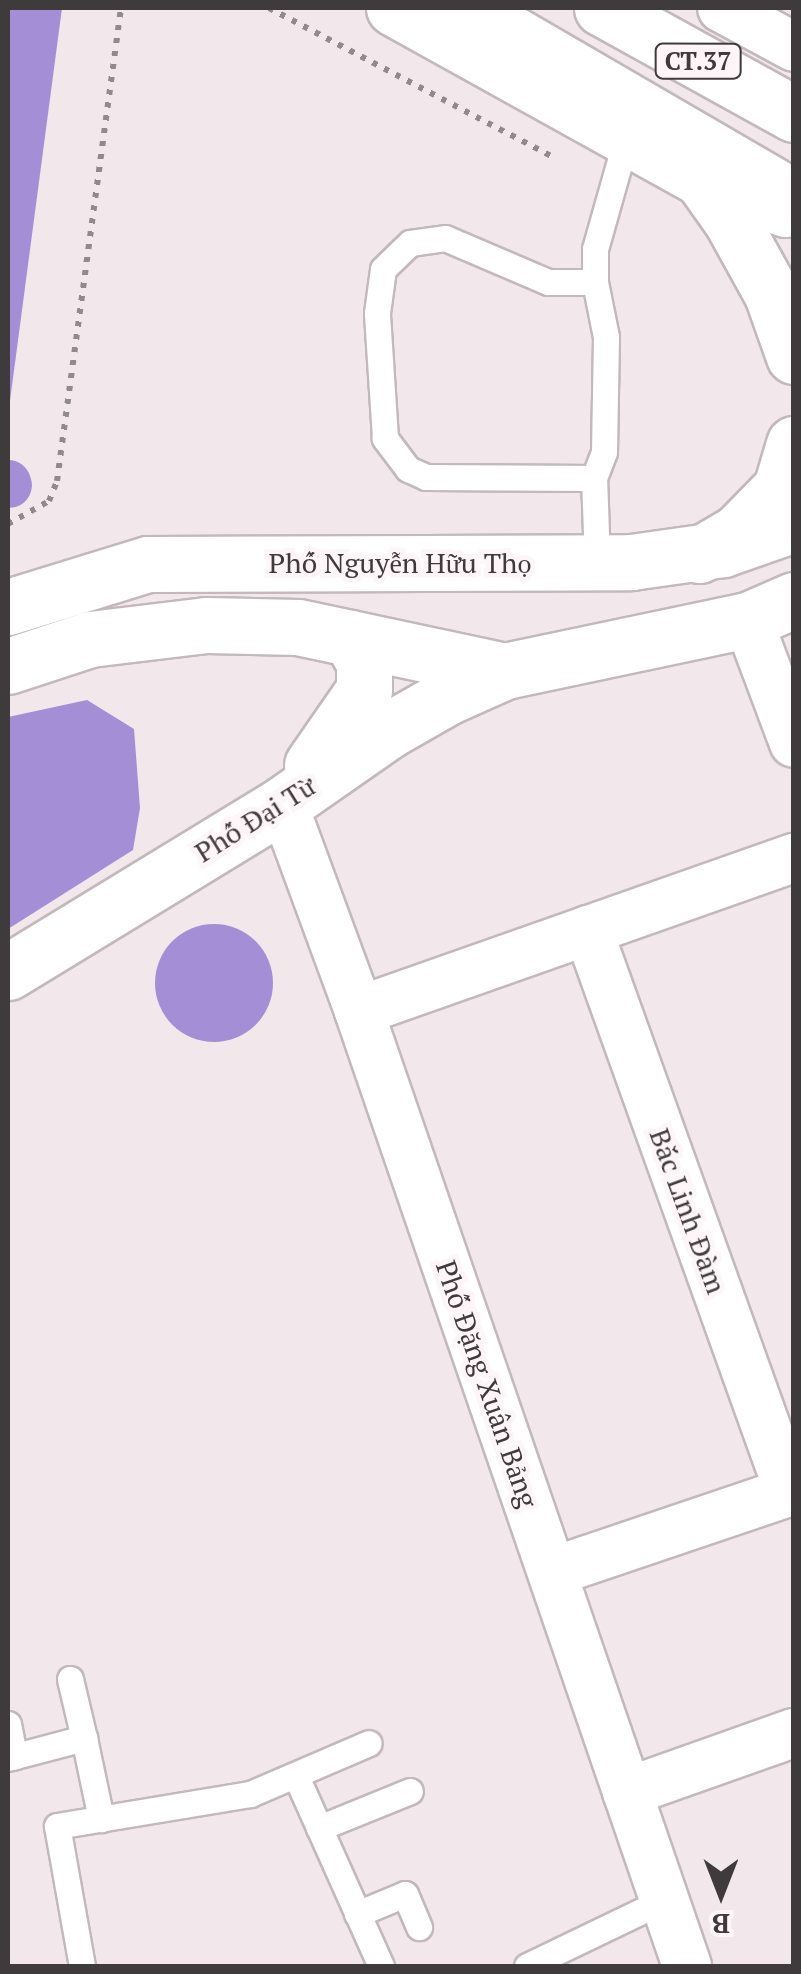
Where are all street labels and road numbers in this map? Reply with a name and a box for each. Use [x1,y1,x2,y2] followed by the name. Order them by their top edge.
[653,41,743,81] road number: CT.37
[269,546,531,580] street label: Phố Nguyễn Hữu Thọ
[189,769,321,869] street label: Phố Đại Từ
[643,1124,733,1298] street label: Bắc Linh Đàm
[429,1256,545,1512] street label: Phố Đặng Xuân Bảng

